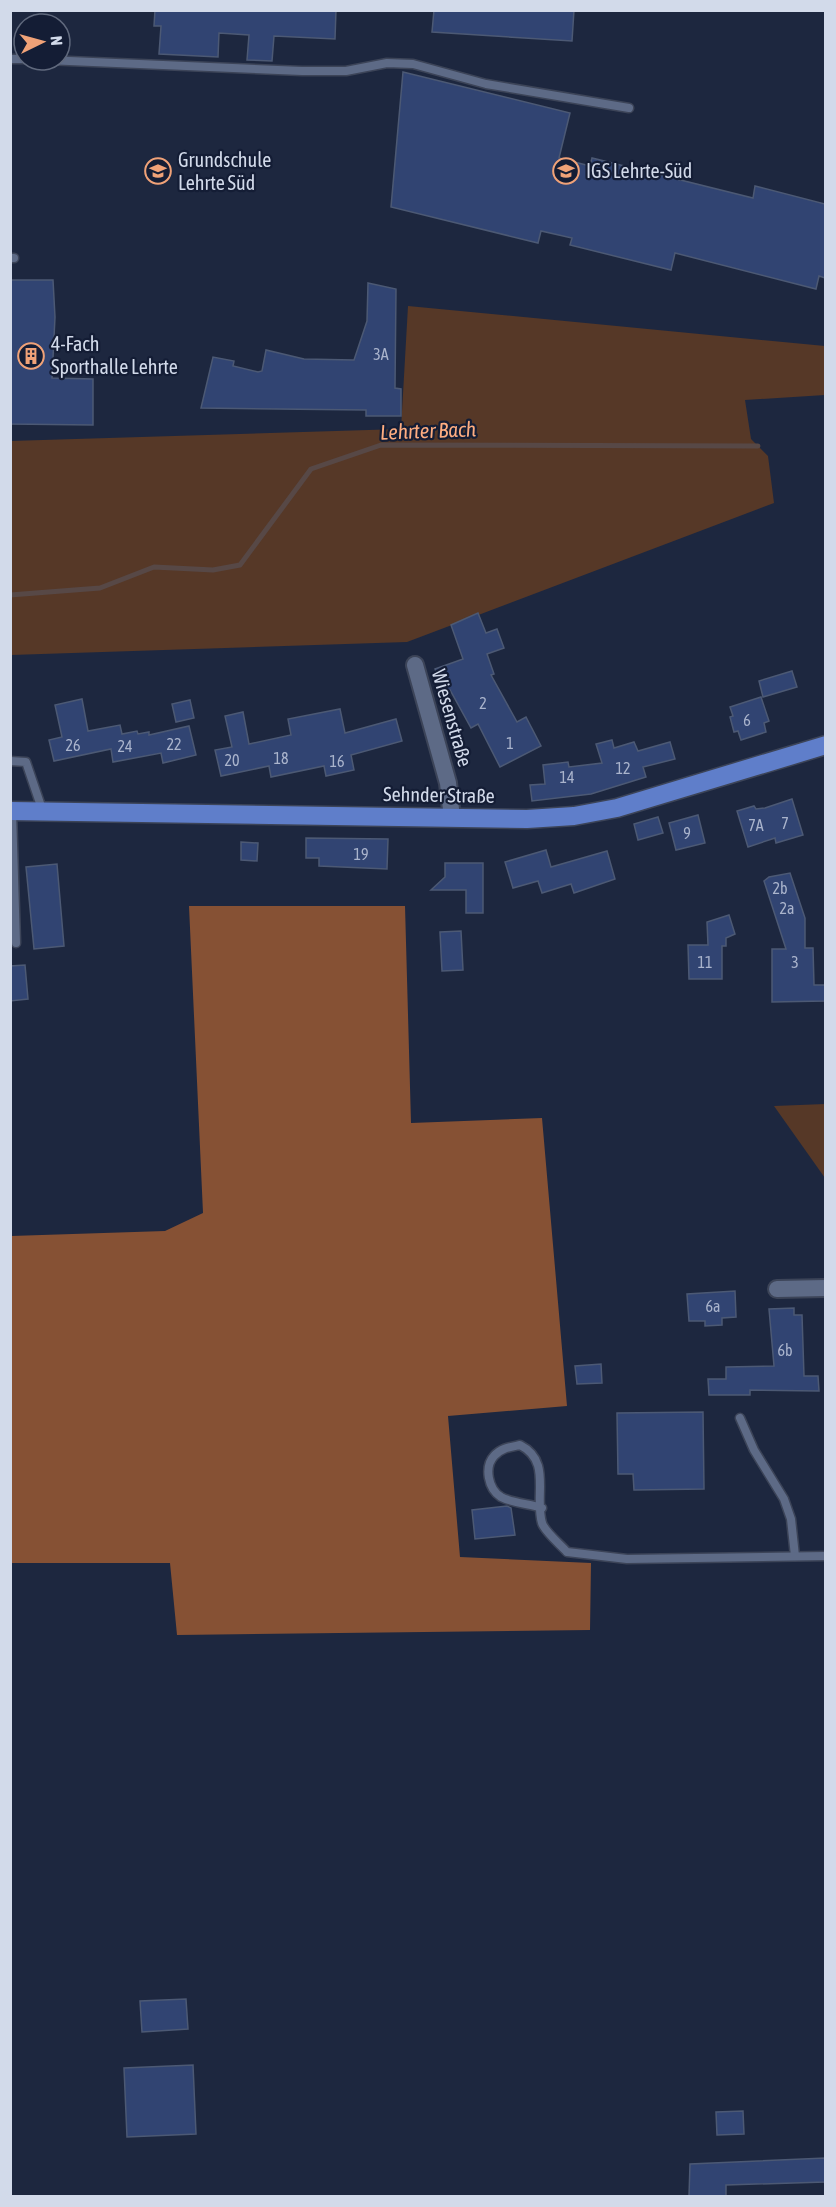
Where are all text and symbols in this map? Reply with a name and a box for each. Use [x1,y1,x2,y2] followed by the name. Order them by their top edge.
[12,12,72,72] north arrow
[48,35,66,46] text: N
[178,148,271,194] place label: Grundschule Lehrte Süd
[143,156,173,186] school or university icon: Grundschule Lehrte Süd
[551,156,581,186] school or university icon: IGS Lehrte-Süd
[586,159,692,182] place label: IGS Lehrte-Süd
[51,332,178,378] place label: 4-Fach Sporthalle Lehrte
[16,341,46,371] building icon: 4-Fach Sporthalle Lehrte
[373,345,389,363] house number: 3A
[380,416,476,444] water label: Lehrter Bach
[428,667,477,769] street label: Wiesenstraße
[479,694,487,712] house number: 2
[743,711,751,729] house number: 6
[506,734,514,752] house number: 1
[166,735,182,753] house number: 22
[65,736,81,754] house number: 26
[117,737,133,755] house number: 24
[273,749,289,767] house number: 18
[224,751,240,769] house number: 20
[329,752,345,770] house number: 16
[615,759,631,777] house number: 12
[559,768,575,786] house number: 14
[383,782,495,807] street label: Sehnder Straße
[781,814,789,832] house number: 7
[748,816,764,834] house number: 7A
[683,824,691,842] house number: 9
[353,845,369,863] house number: 19
[772,879,788,897] house number: 2b
[780,899,794,917] house number: 2a
[697,953,713,971] house number: 11
[791,953,799,971] house number: 3
[706,1297,720,1315] house number: 6a
[777,1341,793,1359] house number: 6b

